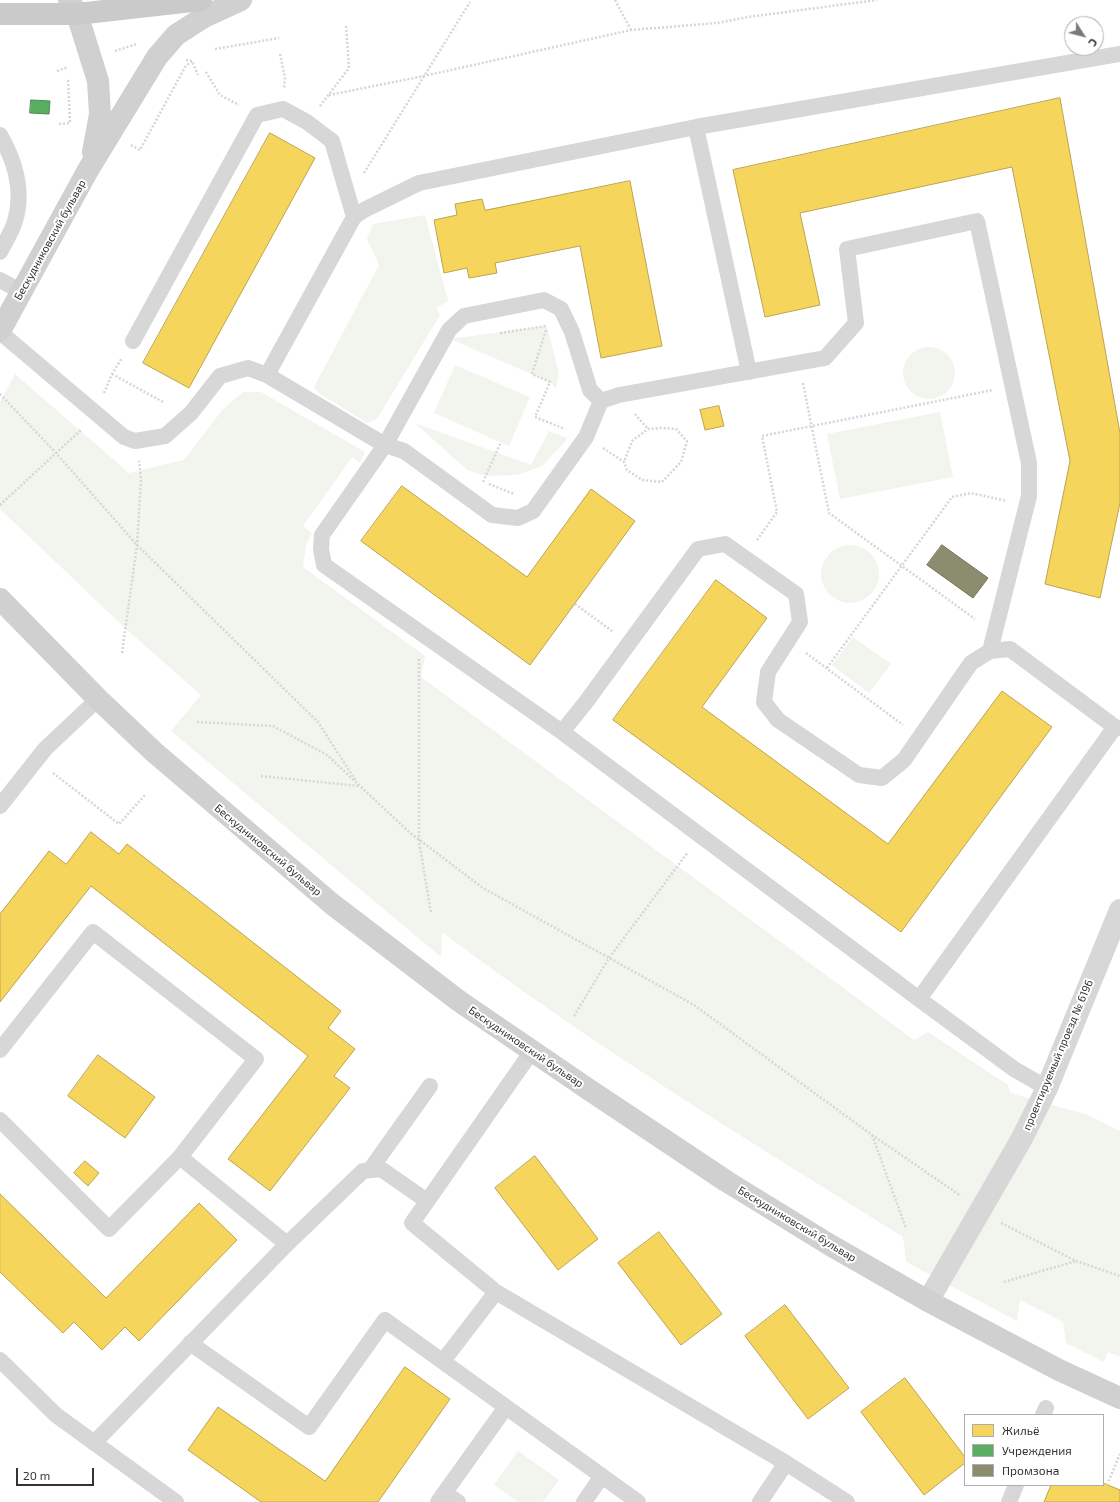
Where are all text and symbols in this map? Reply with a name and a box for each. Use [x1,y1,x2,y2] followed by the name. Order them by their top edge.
[1064,16,1104,56] north arrow
[1086,36,1100,49] text: С
[11,177,89,303] street label: Бескудниковский бульвар
[212,801,324,899] street label: Бескудниковский бульвар
[1020,978,1096,1132] street label: проектируемый проезд № 6196
[466,1004,586,1090] street label: Бескудниковский бульвар
[735,1183,859,1265] street label: Бескудниковский бульвар
[964,1414,1104,1486] legend
[1002,1423,1039,1437] text: Жильё
[1002,1443,1072,1457] text: Учреждения
[18,1460,96,1486] scale bar
[1002,1463,1059,1477] text: Промзона
[23,1468,50,1482] text: 20 m

